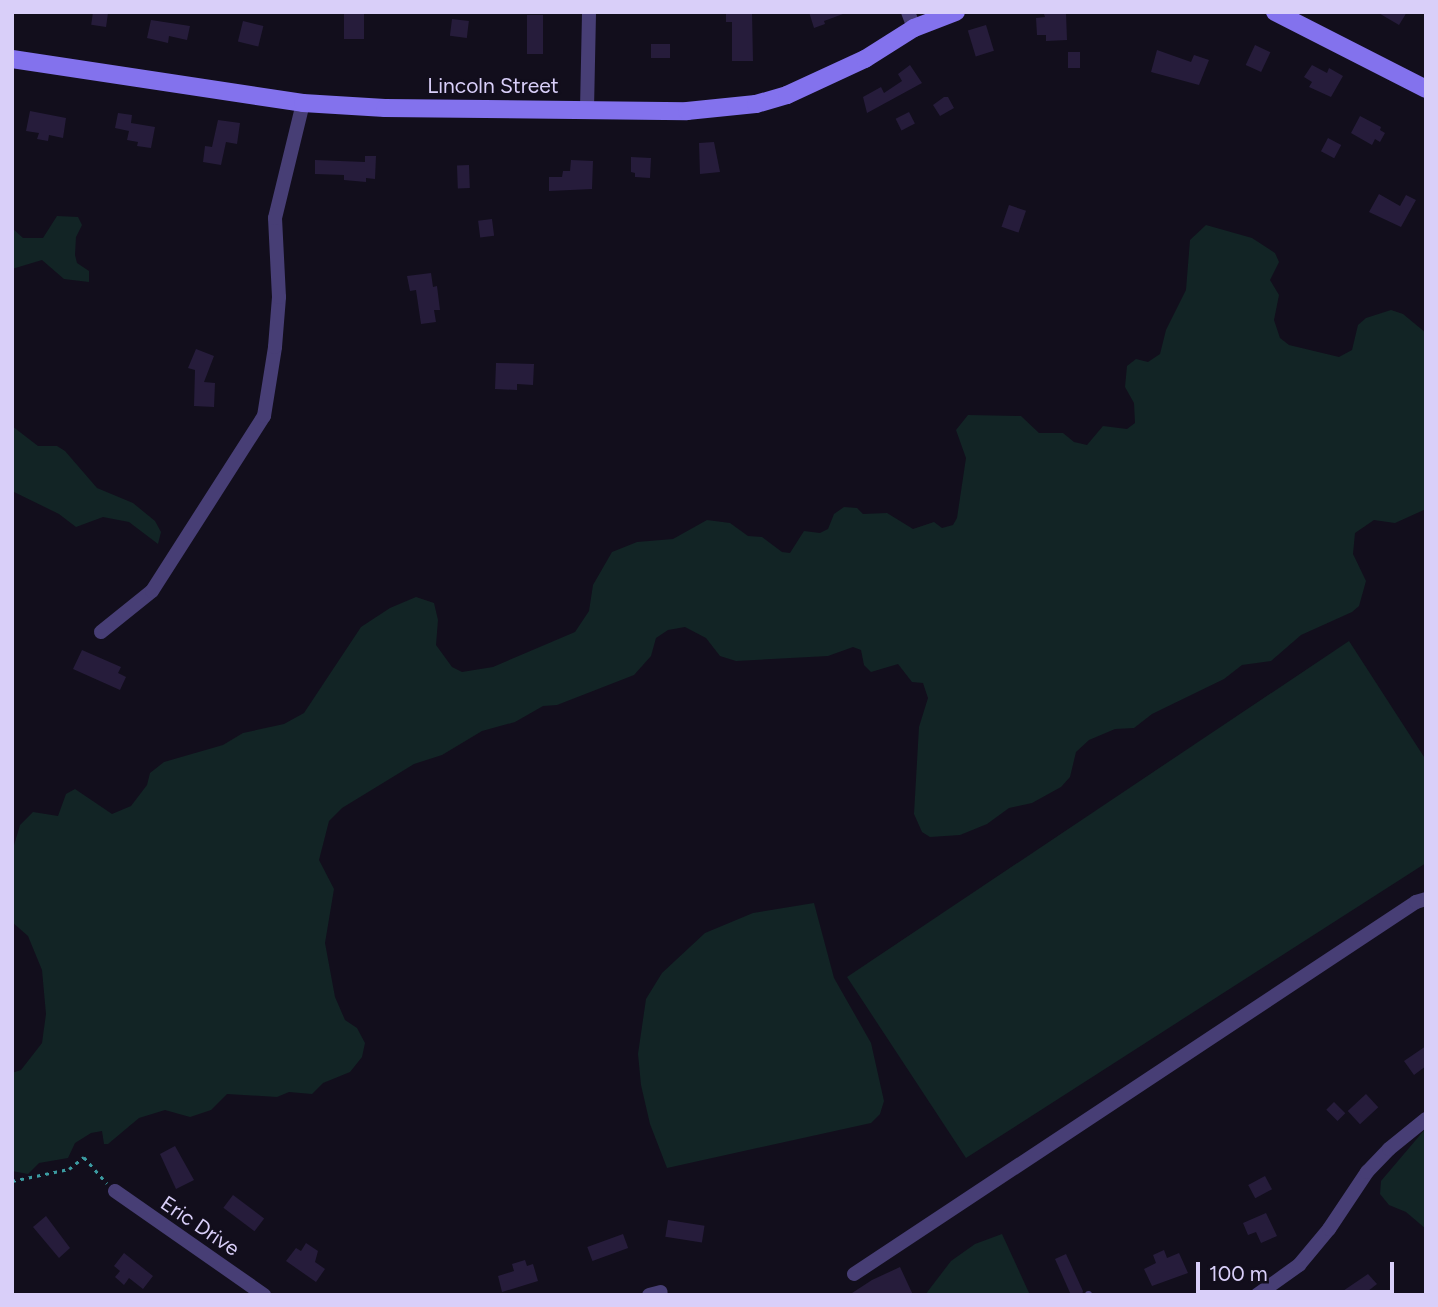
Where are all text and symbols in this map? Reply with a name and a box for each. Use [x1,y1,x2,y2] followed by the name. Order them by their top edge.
[427,73,559,99] street label: Lincoln Street
[156,1191,244,1261] street label: Eric Drive
[1200,1248,1398,1292] scale bar
[1209,1261,1268,1286] text: 100 m

